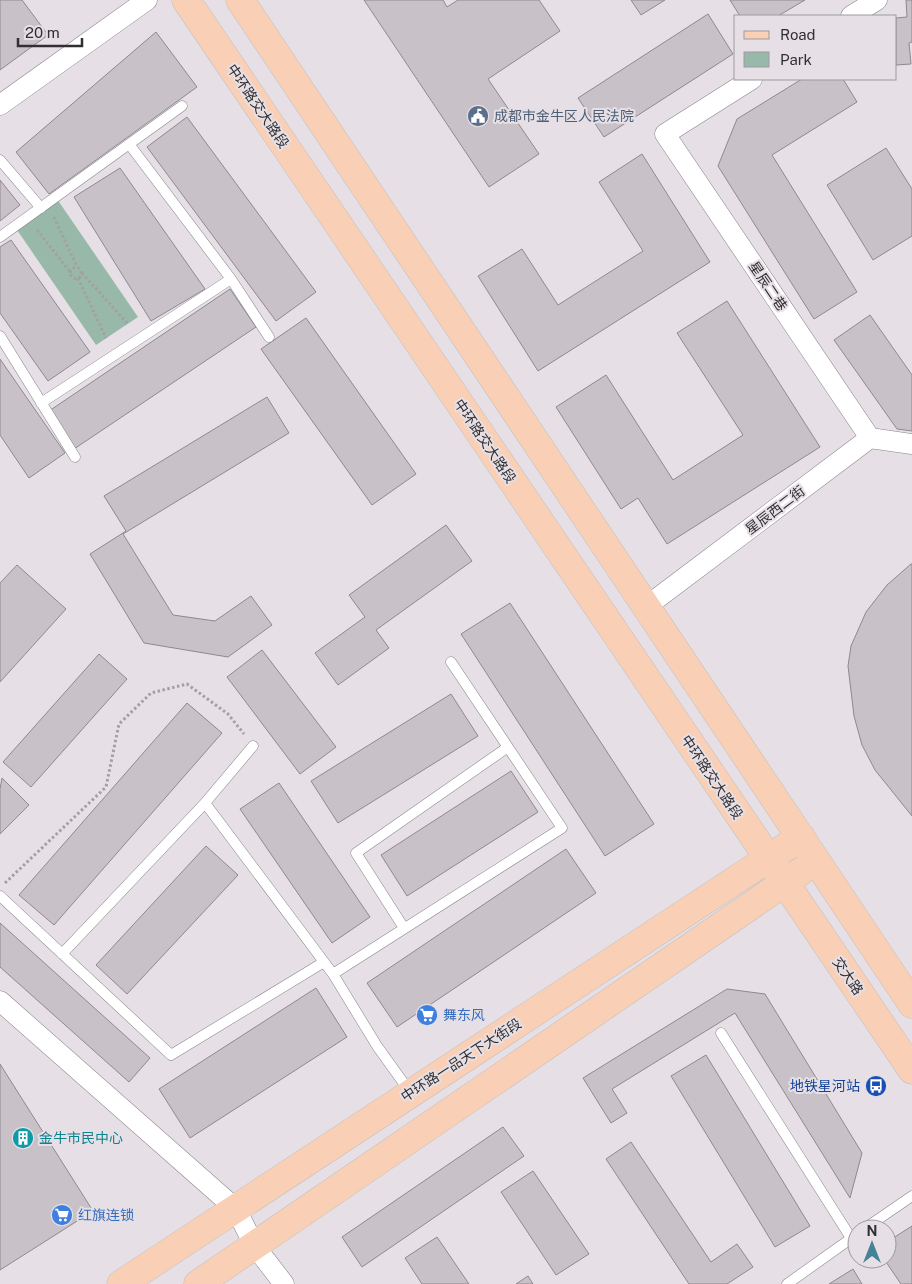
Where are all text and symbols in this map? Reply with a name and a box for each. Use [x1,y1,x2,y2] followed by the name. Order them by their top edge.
[18,15,81,47] scale bar
[734,15,897,80] legend
[25,24,60,41] text: 20 m
[780,26,816,43] text: Road
[780,51,812,68] text: Park
[224,61,292,151] street label: 中环路交大路段
[466,104,490,128] public building icon: 成都市金牛区人民法院
[494,108,634,124] place label: 成都市金牛区人民法院
[746,258,790,314] street label: 星辰二巷
[451,396,519,486] street label: 中环路交大路段
[742,483,808,537] street label: 星辰西二街
[678,732,746,822] street label: 中环路交大路段
[830,954,866,998] street label: 交大路
[415,1003,439,1027] supermarket icon: 舞东风
[443,1007,485,1023] place label: 舞东风
[398,1015,524,1105] street label: 中环路一品天下大街段
[864,1074,888,1098] bus stop icon: 地铁星河站
[790,1078,860,1094] place label: 地铁星河站
[11,1126,35,1150] building icon: 金牛市民中心
[39,1130,123,1146] place label: 金牛市民中心
[50,1203,74,1227] supermarket icon: 红旗连锁
[78,1207,134,1223] place label: 红旗连锁
[847,1219,897,1269] north arrow
[867,1223,877,1239] text: N

